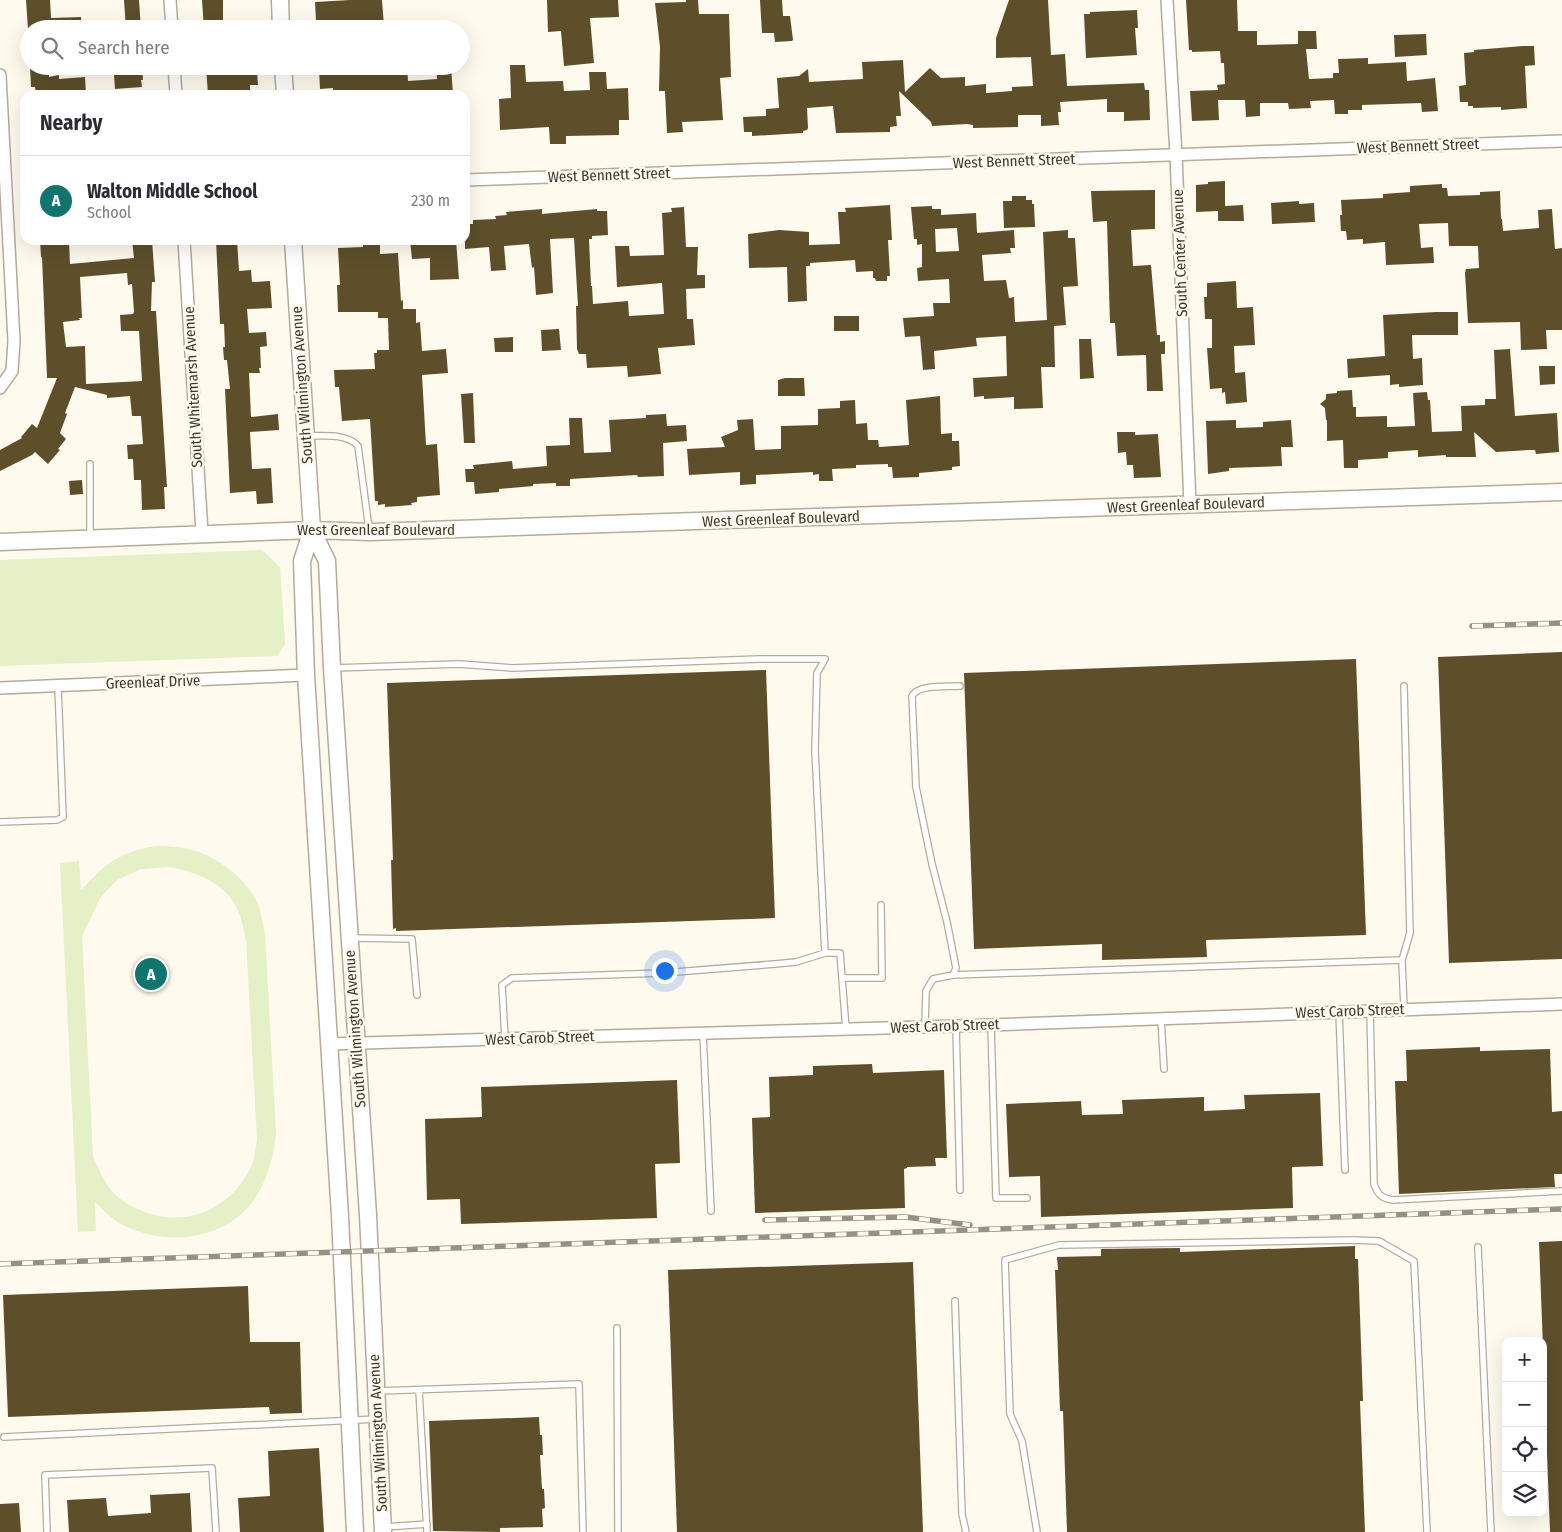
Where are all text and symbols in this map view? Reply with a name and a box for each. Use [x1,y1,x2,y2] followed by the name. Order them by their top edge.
[20,20,470,75] search box
[38,34,66,62] icon: search
[78,36,170,59] text: Search here
[40,110,102,136] text: Nearby
[1357,135,1480,157] street label: West Bennett Street
[953,150,1076,172] street label: West Bennett Street
[548,164,671,186] street label: West Bennett Street
[87,180,258,203] text: Walton Middle School
[1169,189,1191,317] street label: South Center Avenue
[52,191,60,210] text: A
[411,191,450,210] text: 230 m
[87,203,131,222] text: School
[180,306,206,468] street label: South Whitemarsh Avenue
[288,306,316,464] street label: South Wilmington Avenue
[1107,493,1265,517] street label: West Greenleaf Boulevard
[702,507,860,531] street label: West Greenleaf Boulevard
[297,521,455,539] street label: West Greenleaf Boulevard
[105,671,201,693] street label: Greenleaf Drive
[341,950,369,1108] street label: South Wilmington Avenue
[135,955,167,993] pin: A
[652,958,678,984] your location
[1295,1000,1405,1022] street label: West Carob Street
[890,1015,1000,1037] street label: West Carob Street
[485,1027,595,1049] street label: West Carob Street
[1502,1337,1547,1517] map controls
[1502,1337,1547,1382] button: +
[365,1354,391,1512] street label: South Wilmington Avenue
[1502,1382,1547,1427] button: −
[1502,1427,1547,1472] button: locate
[1502,1472,1547,1517] button: layers

